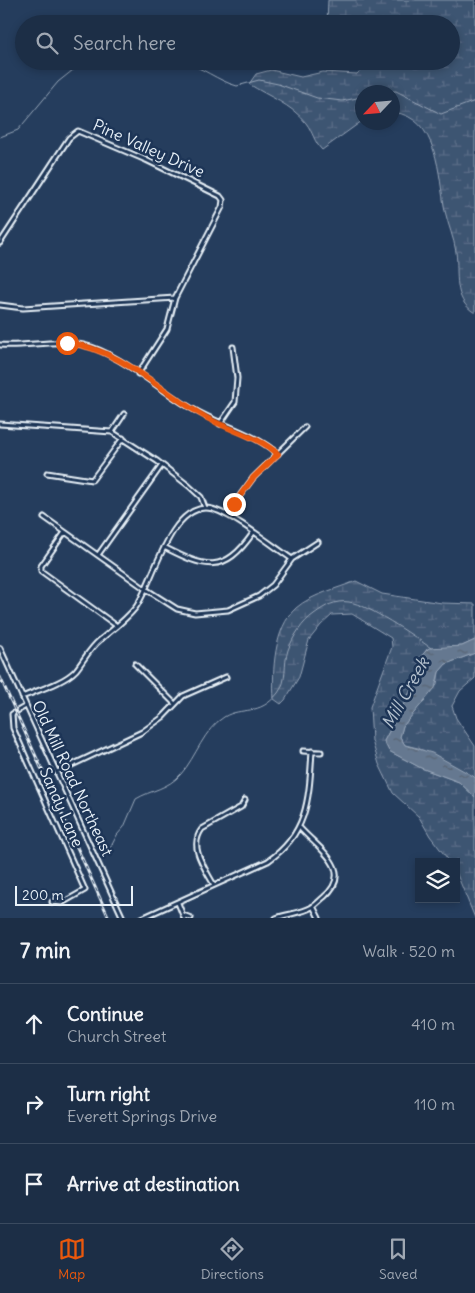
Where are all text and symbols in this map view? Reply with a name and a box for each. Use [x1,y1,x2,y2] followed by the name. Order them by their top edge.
[15,15,460,70] search box
[33,29,61,57] icon: search
[73,31,176,55] text: Search here
[355,85,400,130] north arrow
[90,114,208,182] street label: Pine Valley Drive
[56,332,79,355] route start
[223,493,246,516] route end
[376,652,435,733] water label: Mill Creek
[28,697,118,860] street label: Old Mill Road Northeast
[36,764,88,850] street label: Sandy Lane
[415,858,460,903] map controls
[415,858,460,903] button: layers
[15,883,132,906] scale bar
[22,886,64,904] text: 200 m
[20,937,71,964] text: 7 min
[363,941,455,961] text: Walk · 520 m
[67,1002,144,1026] text: Continue
[20,1010,48,1038] icon: ahead
[411,1014,455,1034] text: 410 m
[67,1026,166,1046] text: Church Street
[67,1082,150,1106] text: Turn right
[20,1090,48,1118] icon: right
[414,1094,455,1114] text: 110 m
[67,1106,217,1126] text: Everett Springs Drive
[20,1170,48,1198] icon: arrive
[67,1172,240,1196] text: Arrive at destination
[58,1235,86,1283] tab: Map
[201,1235,264,1283] tab: Directions
[379,1235,417,1283] tab: Saved

